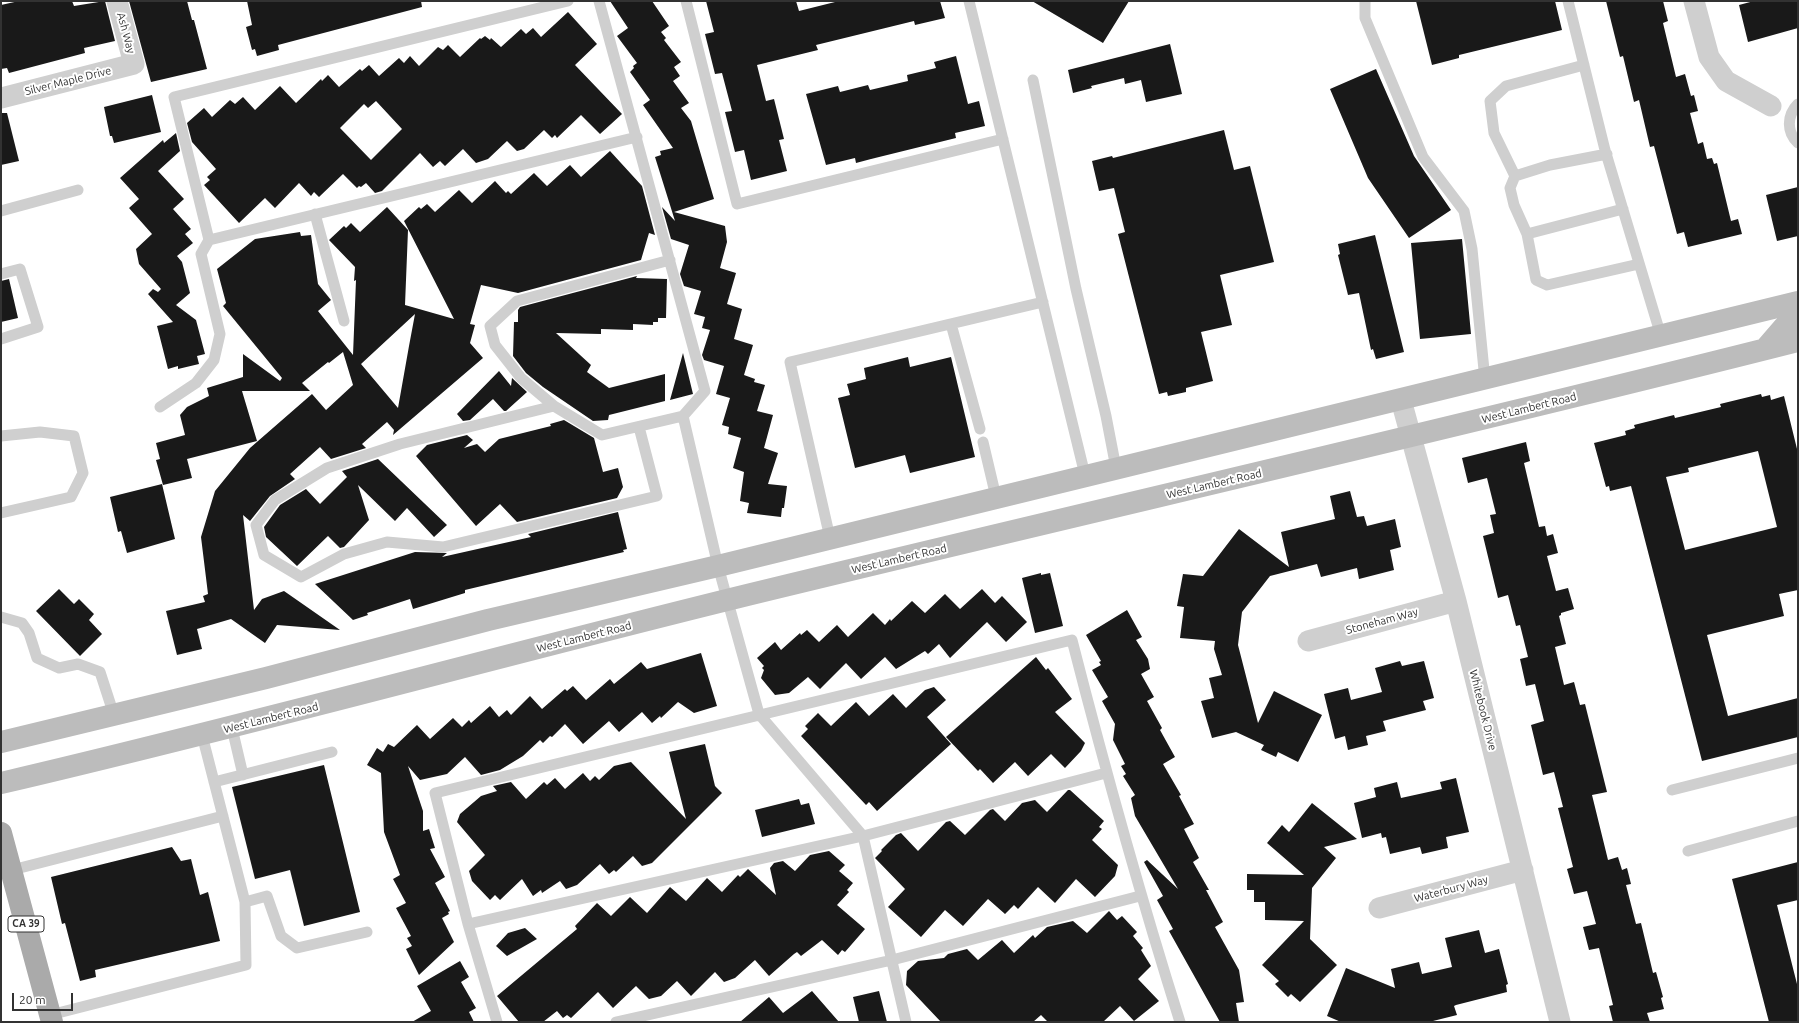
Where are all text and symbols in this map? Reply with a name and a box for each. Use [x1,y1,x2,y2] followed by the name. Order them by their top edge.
[114,11,138,55] street label: Ash Way
[23,64,113,98] street label: Silver Maple Drive
[1480,390,1578,426] street label: West Lambert Road
[1165,467,1263,501] street label: West Lambert Road
[850,542,948,576] street label: West Lambert Road
[1345,605,1419,637] street label: Stoneham Way
[535,619,633,655] street label: West Lambert Road
[1467,668,1499,752] street label: Whitebook Drive
[222,700,320,736] street label: West Lambert Road
[1413,873,1489,905] street label: Waterbury Way
[8,916,44,932] road number: CA 39
[14,985,75,1011] scale bar
[19,993,46,1006] text: 20 m

